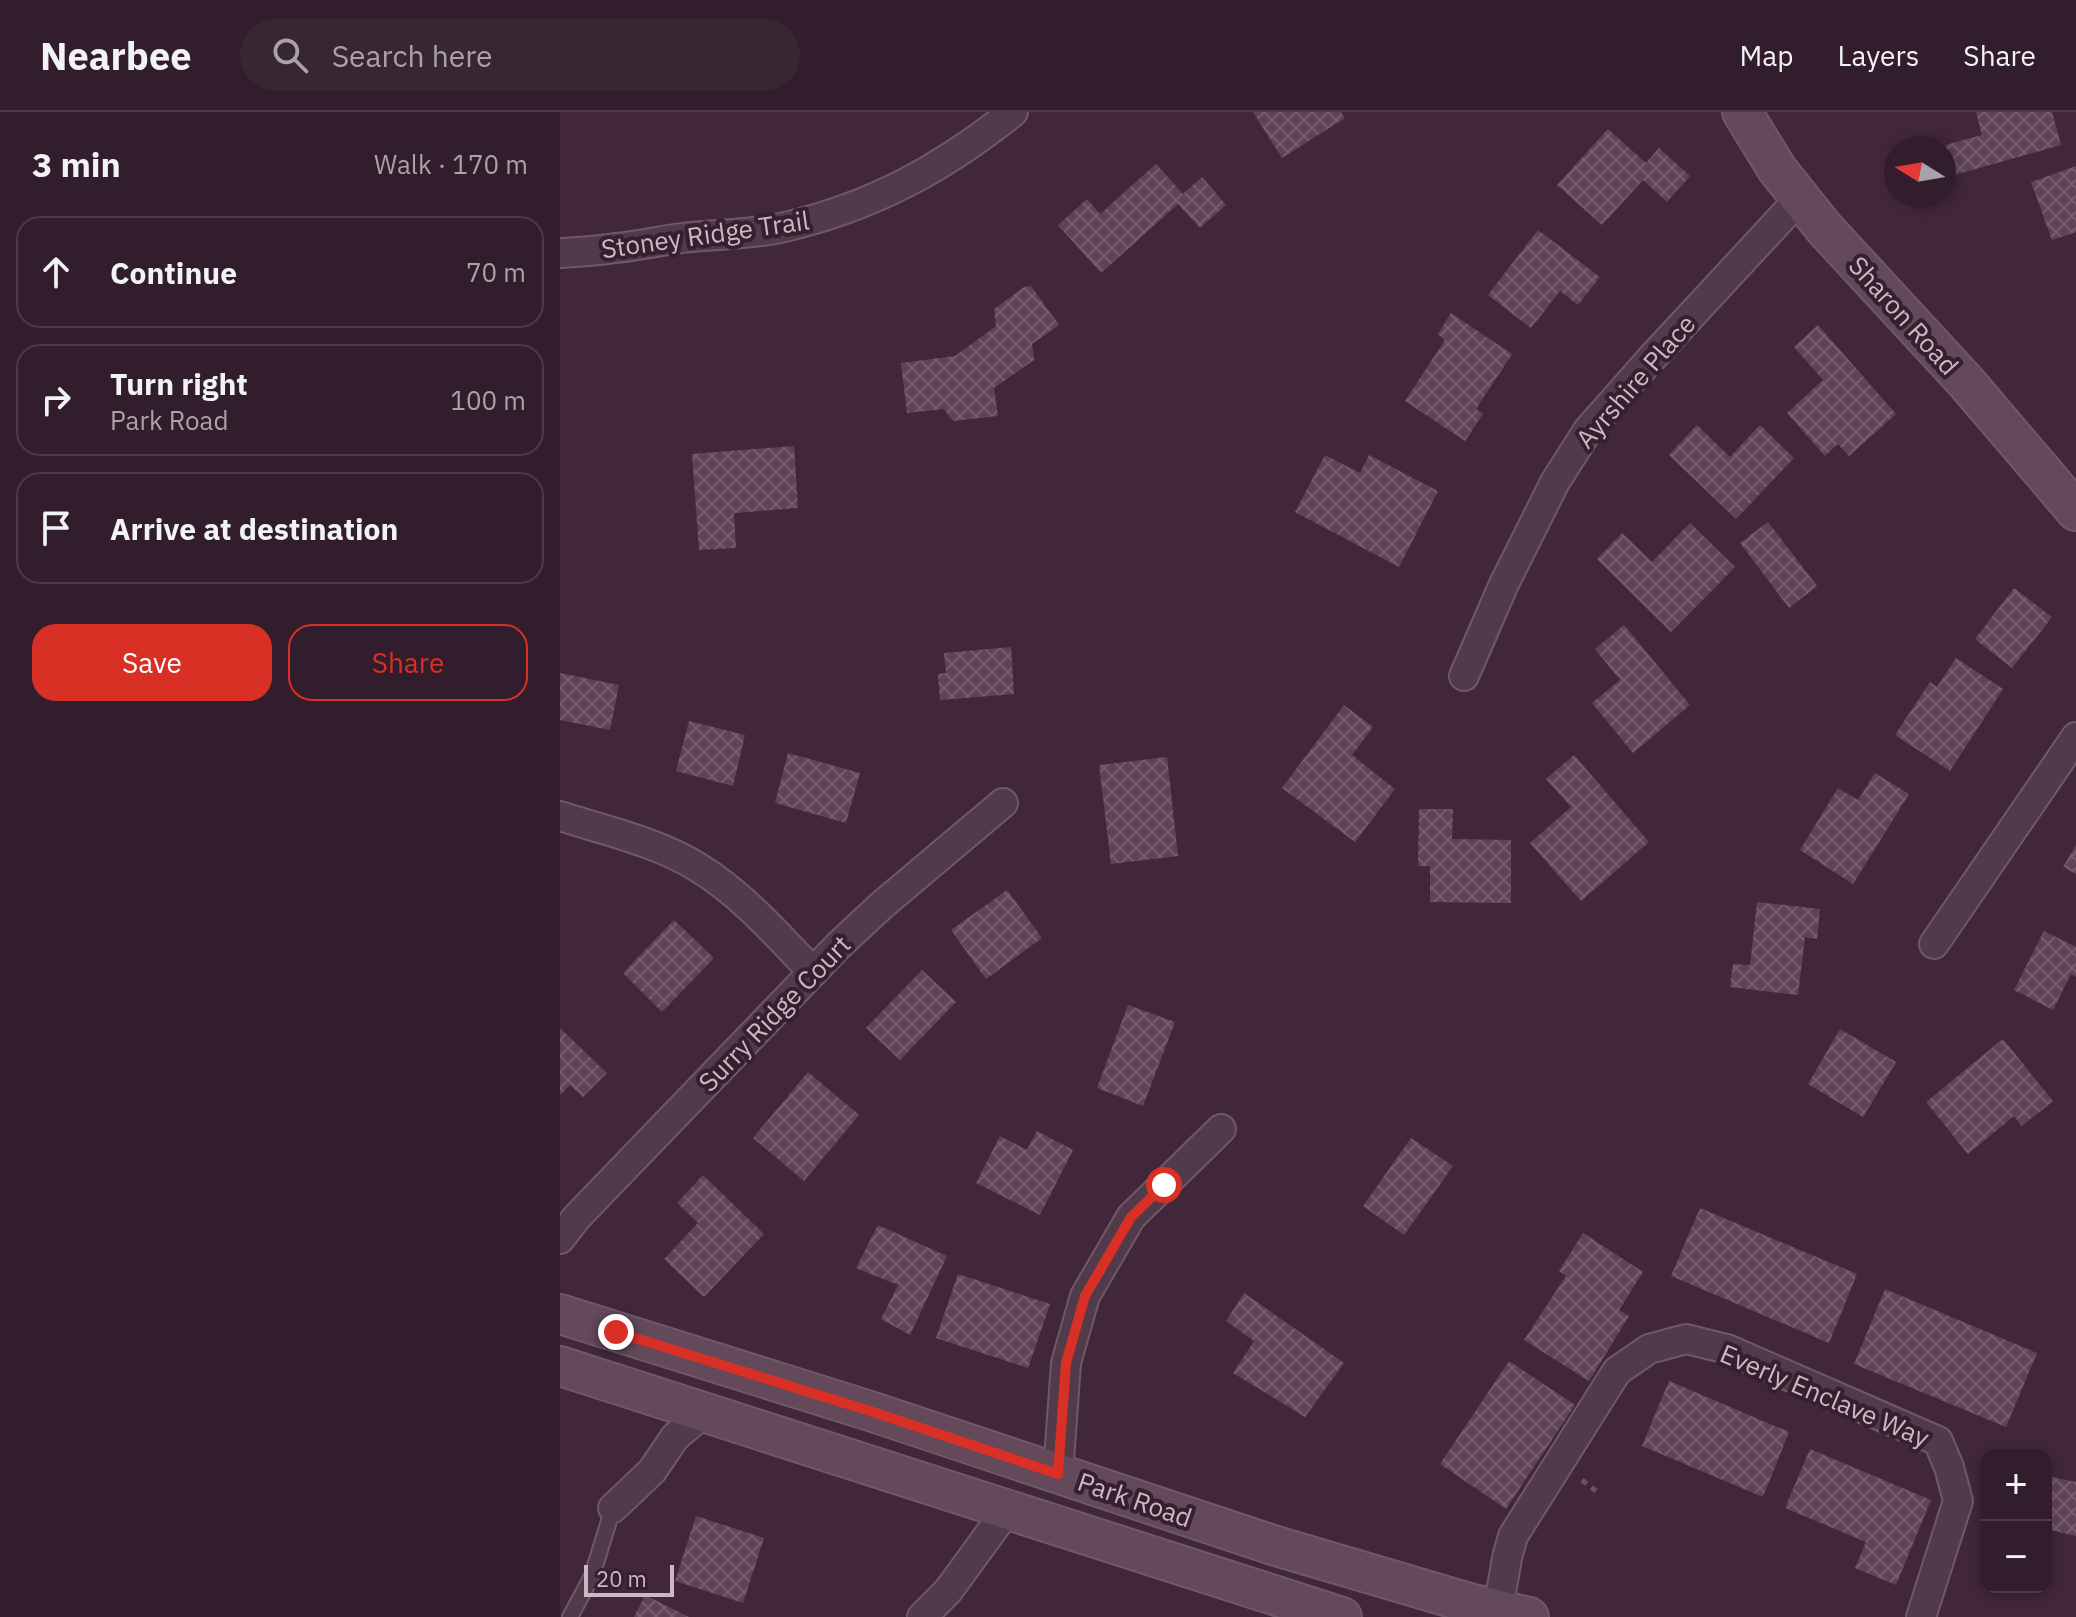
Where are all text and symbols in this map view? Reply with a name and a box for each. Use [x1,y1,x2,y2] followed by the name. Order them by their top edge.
[240,19,800,91] search box
[40,31,192,80] text: Nearbee
[268,33,312,77] icon: search
[332,36,493,75] text: Search here
[1739,37,1793,74] text: Map
[1837,37,1919,74] text: Layers
[1963,37,2036,74] text: Share
[1884,136,1956,208] north arrow
[32,142,121,186] text: 3 min
[374,147,528,181] text: Walk · 170 m
[599,203,811,265] street label: Stoney Ridge Trail
[1842,248,1966,382] street label: Sharon Road
[34,250,78,294] icon: ahead
[110,253,237,292] text: Continue
[466,255,526,289] text: 70 m
[1568,307,1702,455] street label: Ayrshire Place
[110,364,248,403] text: Turn right
[34,378,78,422] icon: right
[450,383,526,417] text: 100 m
[110,403,229,437] text: Park Road
[34,506,78,550] icon: arrive
[110,509,398,548] text: Arrive at destination
[32,624,272,701] button: Save
[288,624,528,701] button: Share
[691,928,857,1098] street label: Surry Ridge Court
[1146,1167,1182,1203] route start
[598,1314,634,1350] route end
[1715,1336,1935,1454] street label: Everly Enclave Way
[1980,1449,2052,1593] map controls
[1980,1449,2052,1521] button: +
[1073,1464,1197,1534] street label: Park Road
[1980,1521,2052,1593] button: −
[584,1561,674,1597] scale bar
[596,1564,647,1593] text: 20 m

